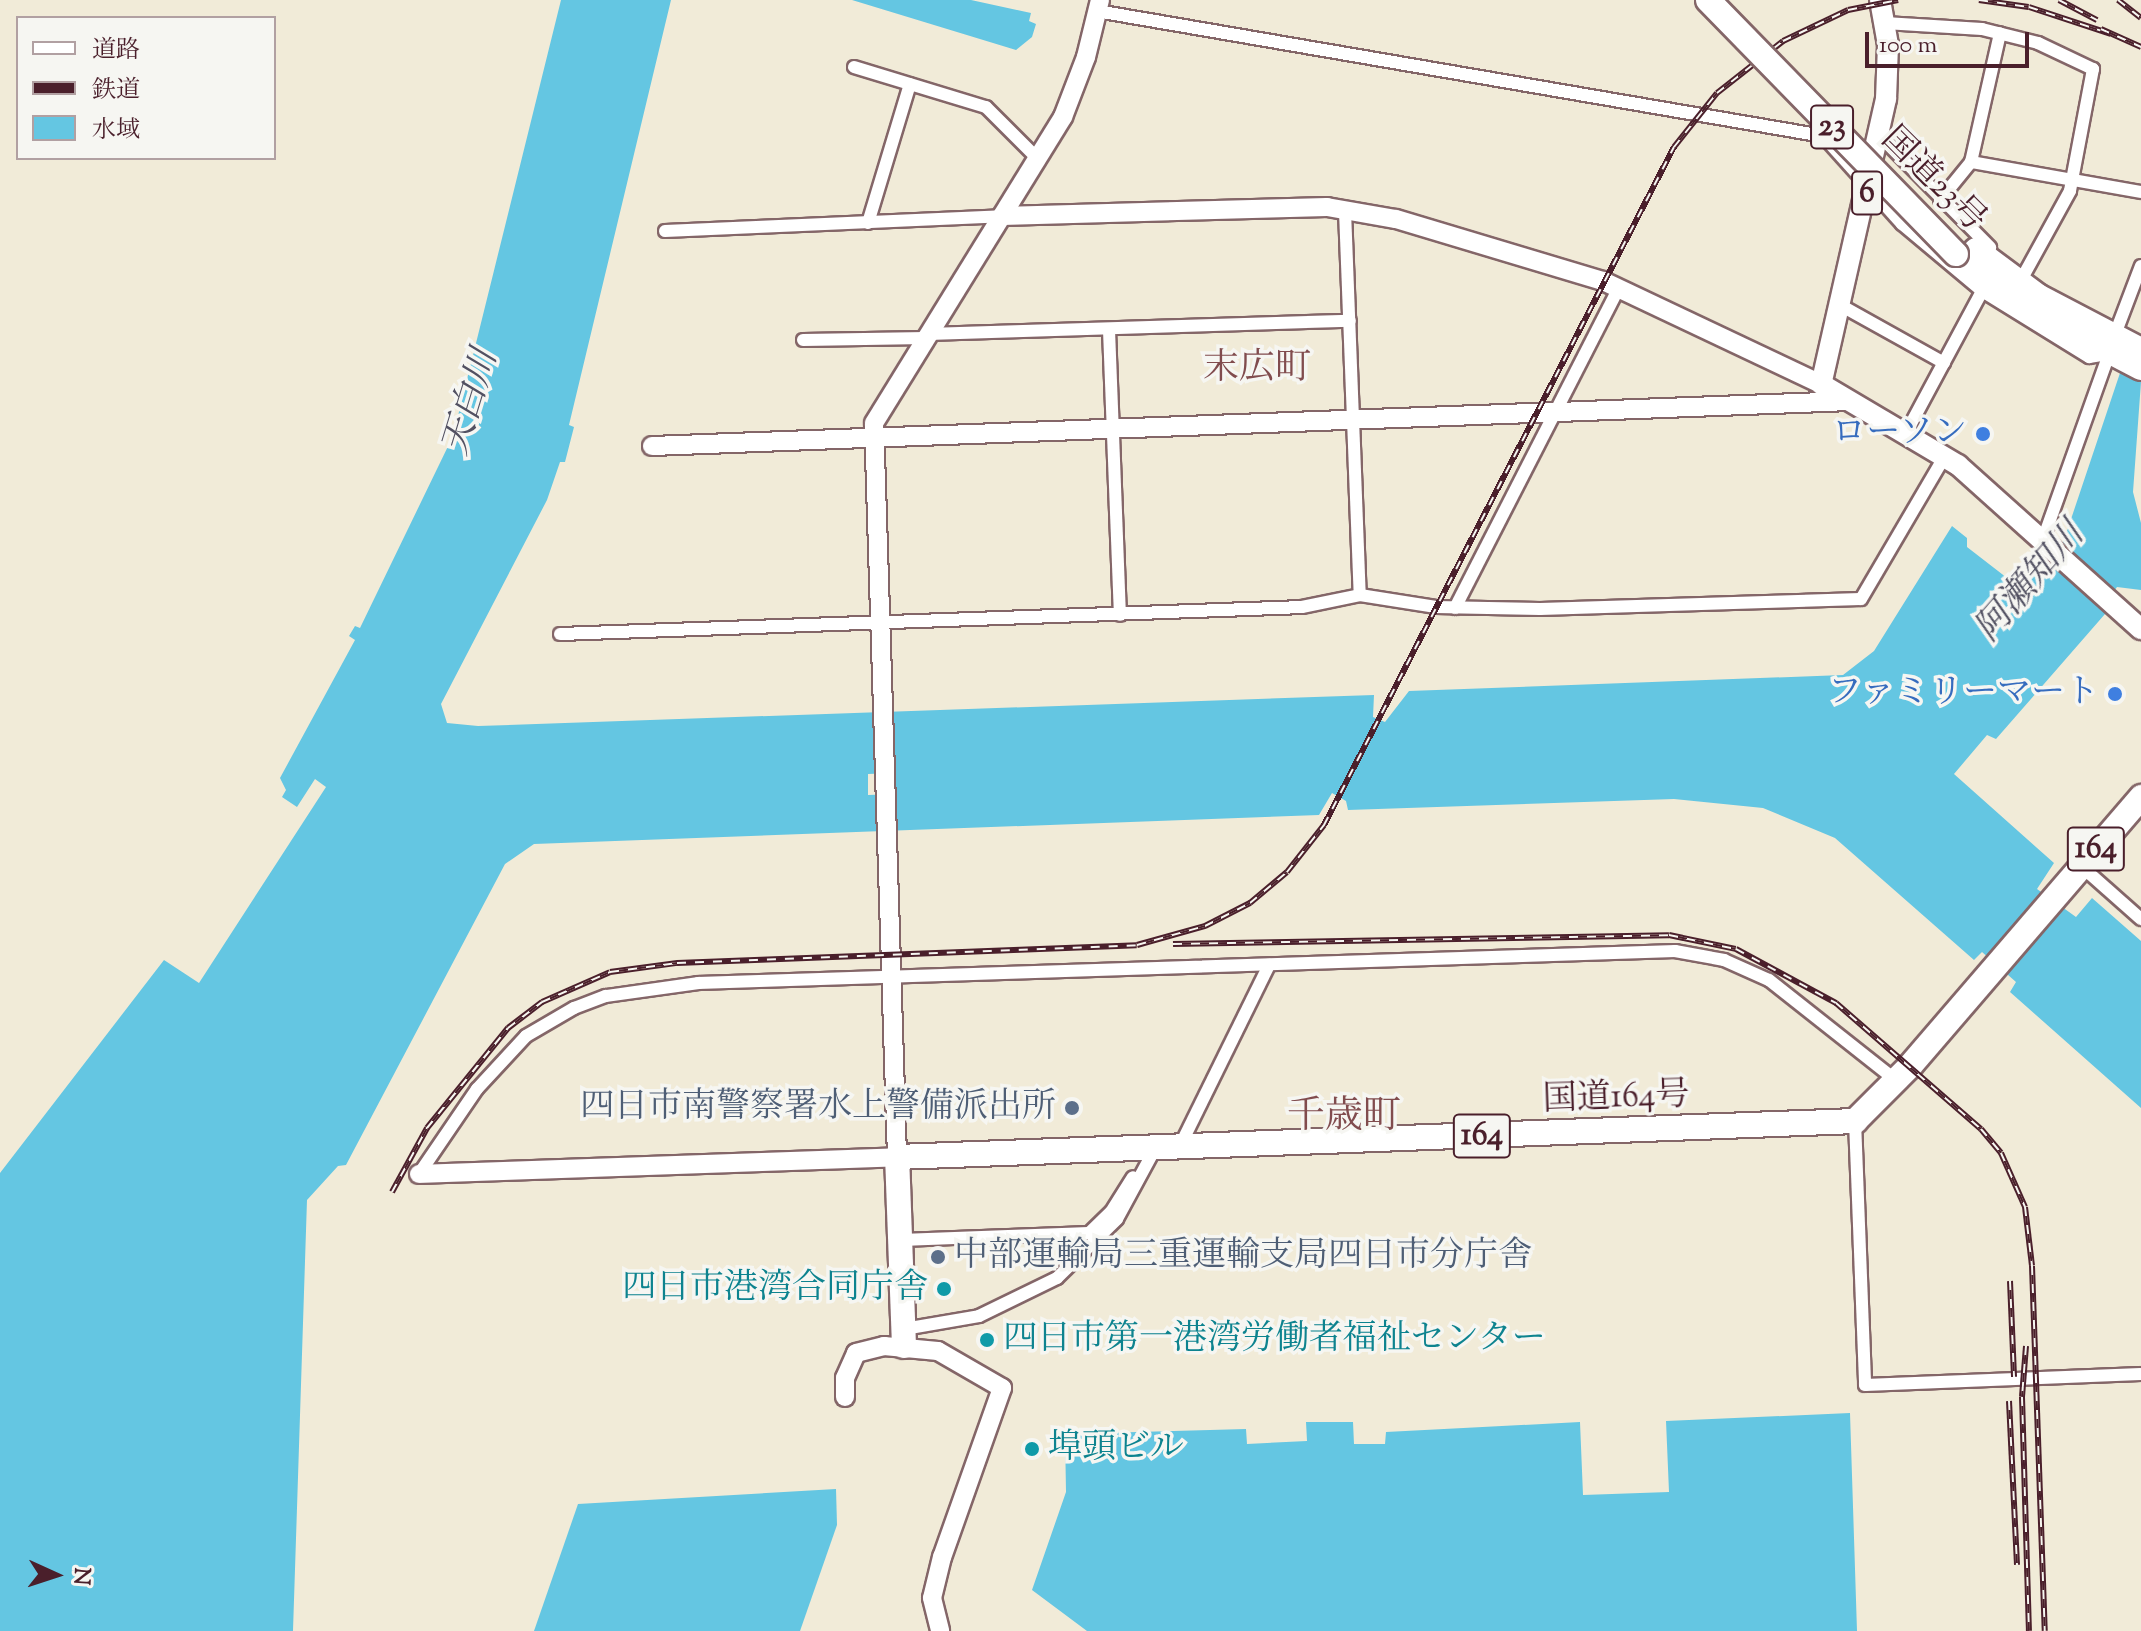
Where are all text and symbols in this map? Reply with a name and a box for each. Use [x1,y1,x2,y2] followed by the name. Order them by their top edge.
[16,16,276,160] legend
[1869,16,2033,66] scale bar
[1879,29,1937,63] text: 100 m
[92,34,140,68] text: 道路
[92,74,140,108] text: 鉄道
[1810,99,1854,155] road number: 23
[92,114,140,148] text: 水域
[1872,119,1994,241] street label: 国道23号
[1851,165,1883,221] road number: 6
[436,345,508,461] water label: 天白川
[1203,348,1311,392] district label: 末広町
[1831,414,1967,454] place label: ローソン
[1974,425,1992,443] marker: ローソン
[1967,514,2095,652] water label: 阿瀬知川
[1827,674,2099,714] place label: ファミリーマート
[2106,685,2124,703] marker: ファミリーマート
[2066,821,2126,877] road number: 164
[1542,1075,1690,1121] street label: 国道164号
[580,1088,1056,1128] place label: 四日市南警察署水上警備派出所
[1287,1096,1401,1142] district label: 千歳町
[1063,1099,1081,1117] marker: 四日市南警察署水上警備派出所
[1452,1108,1512,1164] road number: 164
[954,1237,1532,1277] place label: 中部運輸局三重運輸支局四日市分庁舎
[929,1248,947,1266] marker: 中部運輸局三重運輸支局四日市分庁舎
[622,1269,928,1309] place label: 四日市港湾合同庁舎
[935,1280,953,1298] marker: 四日市港湾合同庁舎
[1003,1320,1547,1360] place label: 四日市第一港湾労働者福祉センター
[978,1331,996,1349] marker: 四日市第一港湾労働者福祉センター
[1048,1429,1184,1469] place label: 埠頭ビル
[1023,1440,1041,1458] marker: 埠頭ビル
[16,1535,96,1615] north arrow
[64,1567,96,1586] text: N

